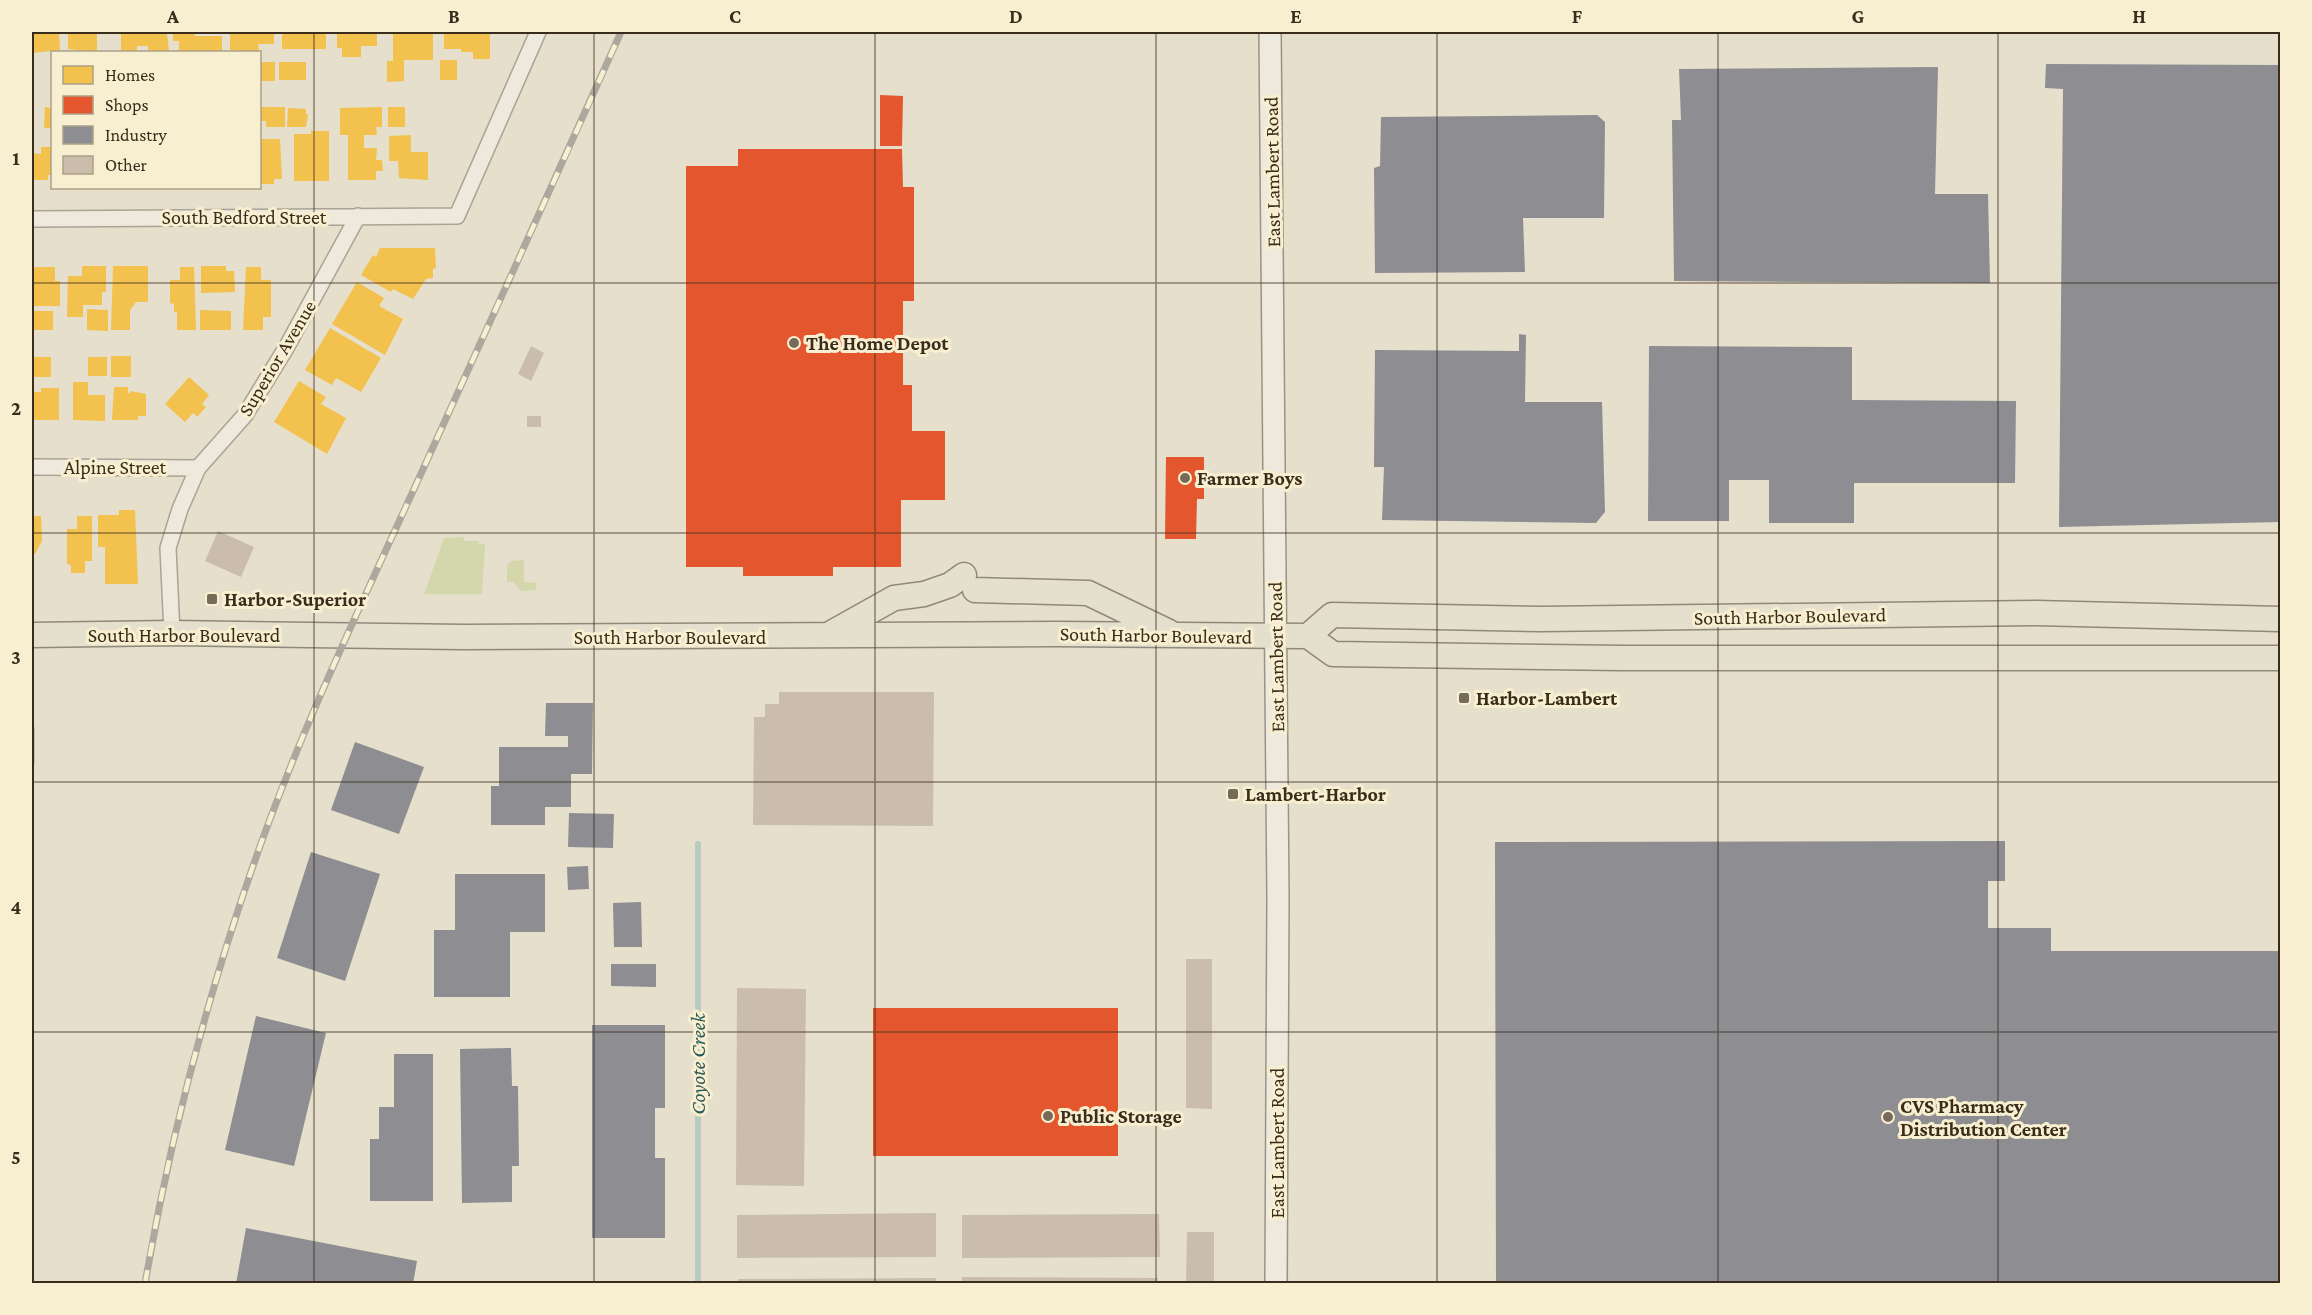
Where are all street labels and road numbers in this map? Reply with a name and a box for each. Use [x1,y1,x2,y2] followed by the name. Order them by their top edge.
[1260,96,1284,248] street label: East Lambert Road
[162,206,327,228] street label: South Bedford Street
[234,296,321,420] street label: Superior Avenue
[64,456,167,479] street label: Alpine Street
[1264,581,1288,733] street label: East Lambert Road
[1694,603,1887,629] street label: South Harbor Boulevard
[1060,622,1253,648] street label: South Harbor Boulevard
[88,624,281,646] street label: South Harbor Boulevard
[574,626,767,648] street label: South Harbor Boulevard
[1266,1067,1288,1218] street label: East Lambert Road

